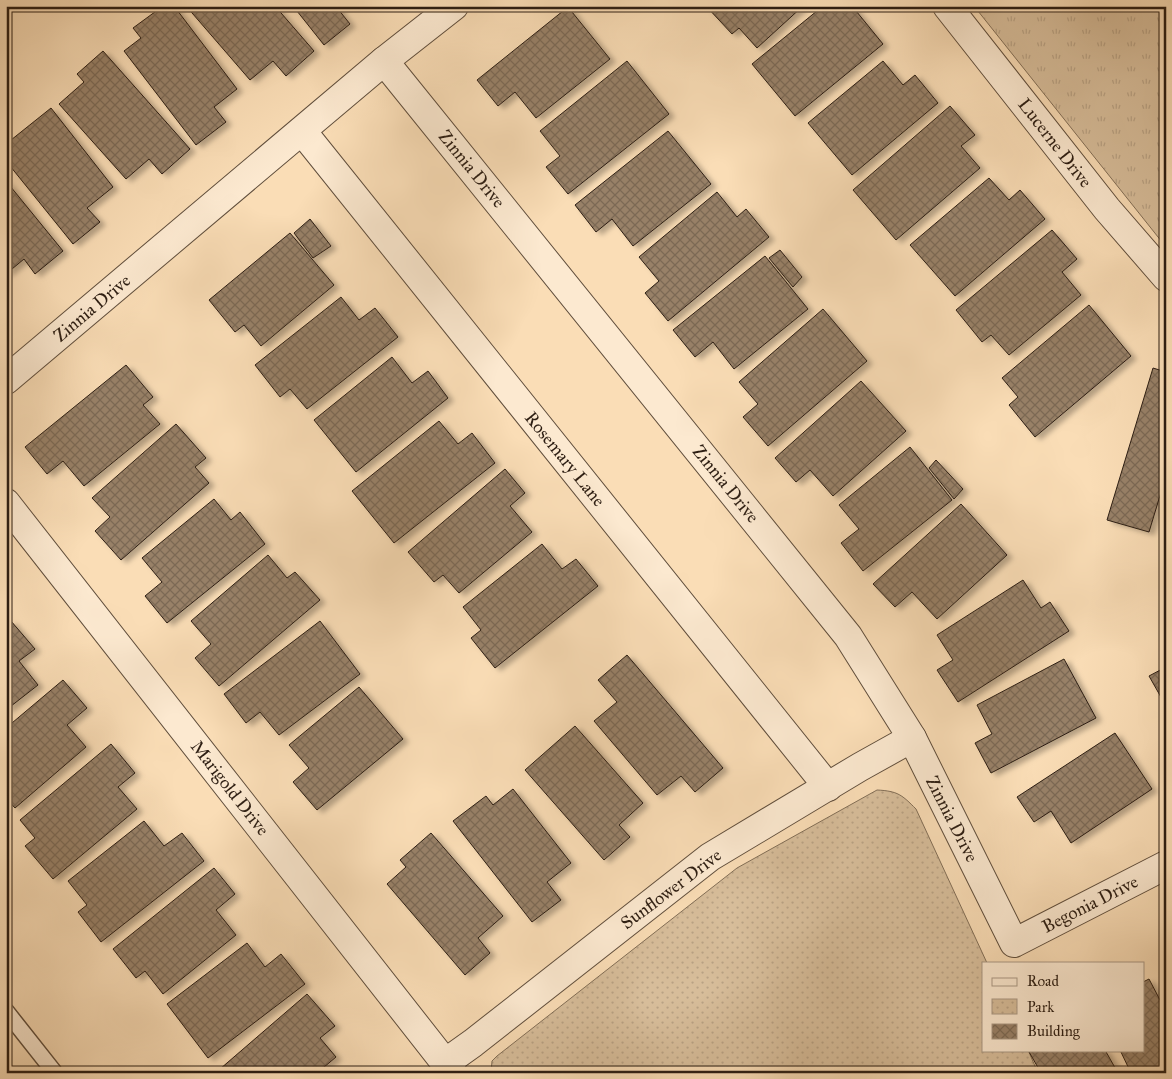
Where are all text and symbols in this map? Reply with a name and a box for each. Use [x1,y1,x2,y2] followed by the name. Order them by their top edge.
[1013,94,1097,192] street label: Lucerne Drive
[434,126,510,212] street label: Zinnia Drive
[49,269,135,347] street label: Zinnia Drive
[520,407,610,511] street label: Rosemary Lane
[688,441,764,527] street label: Zinnia Drive
[185,736,274,841] street label: Marigold Drive
[921,772,983,866] street label: Zinnia Drive
[616,844,726,934] street label: Sunflower Drive
[1038,870,1142,938] street label: Begonia Drive
[982,962,1144,1052] legend
[1027,972,1059,990] text: Road
[1027,998,1054,1016] text: Park
[1027,1022,1081,1040] text: Building

